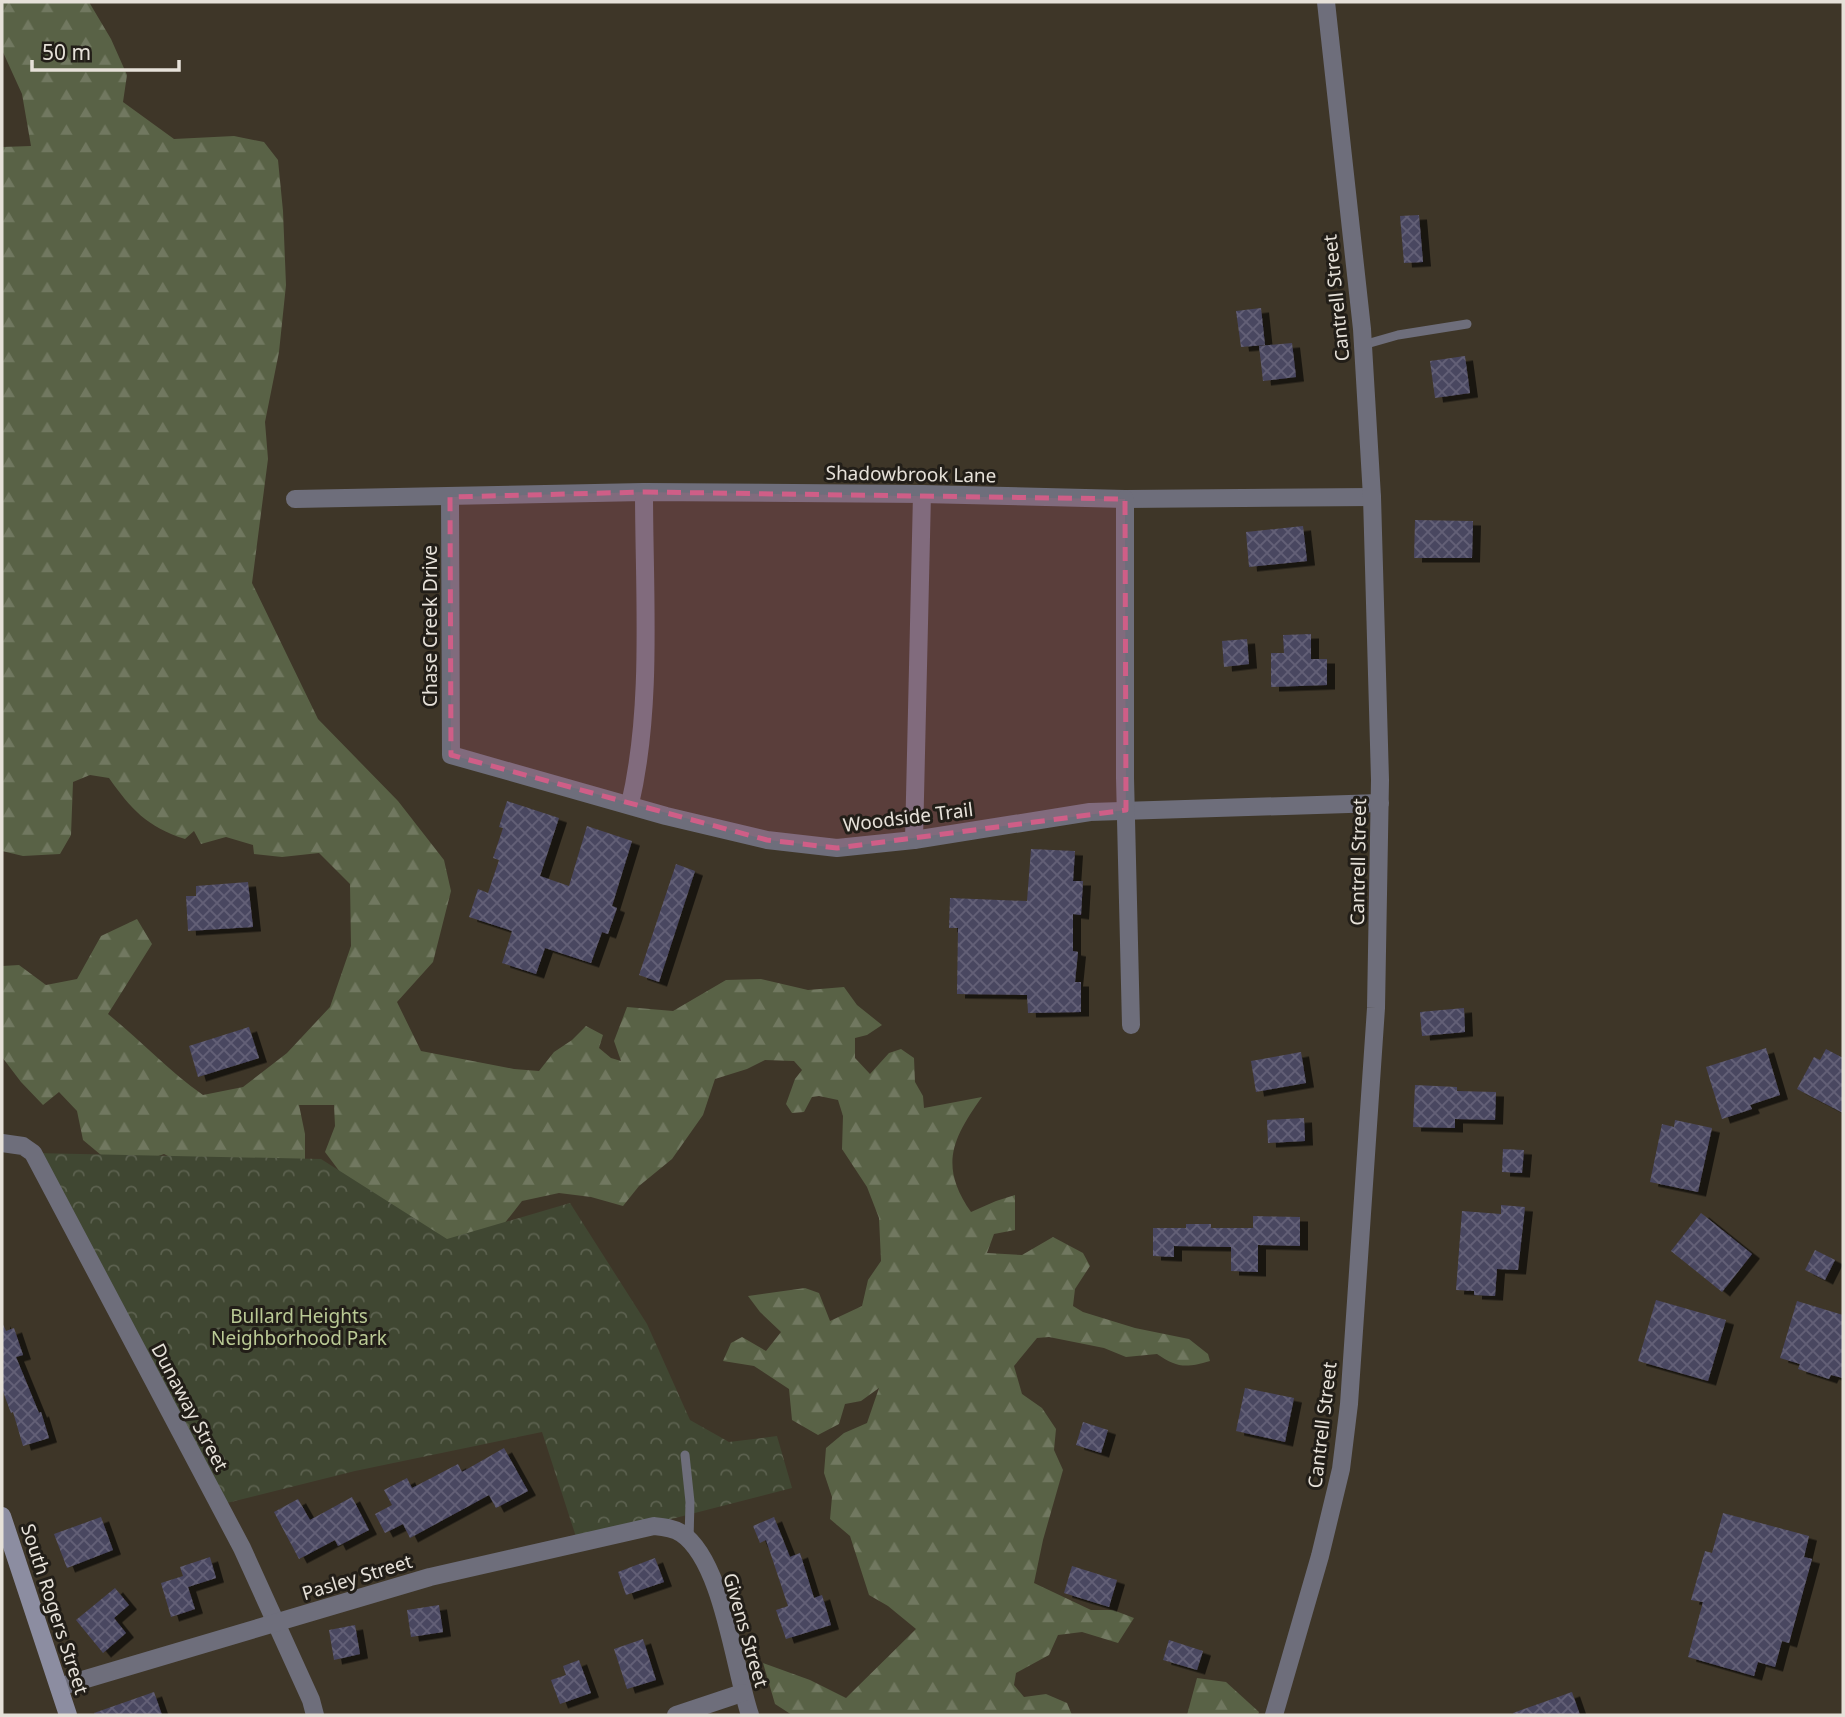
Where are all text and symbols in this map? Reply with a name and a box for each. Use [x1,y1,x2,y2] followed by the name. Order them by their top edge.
[32,28,178,72] scale bar
[42,38,91,66] text: 50 m
[1316,233,1356,363] street label: Cantrell Street
[825,460,997,488] street label: Shadowbrook Lane
[417,545,443,707] street label: Chase Creek Drive
[841,796,975,838] street label: Woodside Trail
[1344,798,1372,926] street label: Cantrell Street
[211,1303,387,1351] park label: Bullard Heights Neighborhood Park
[145,1339,235,1476] street label: Dunaway Street
[1301,1360,1343,1490] street label: Cantrell Street
[15,1520,95,1698] street label: South Rogers Street
[299,1548,416,1606] street label: Pasley Street
[717,1570,775,1690] street label: Givens Street

